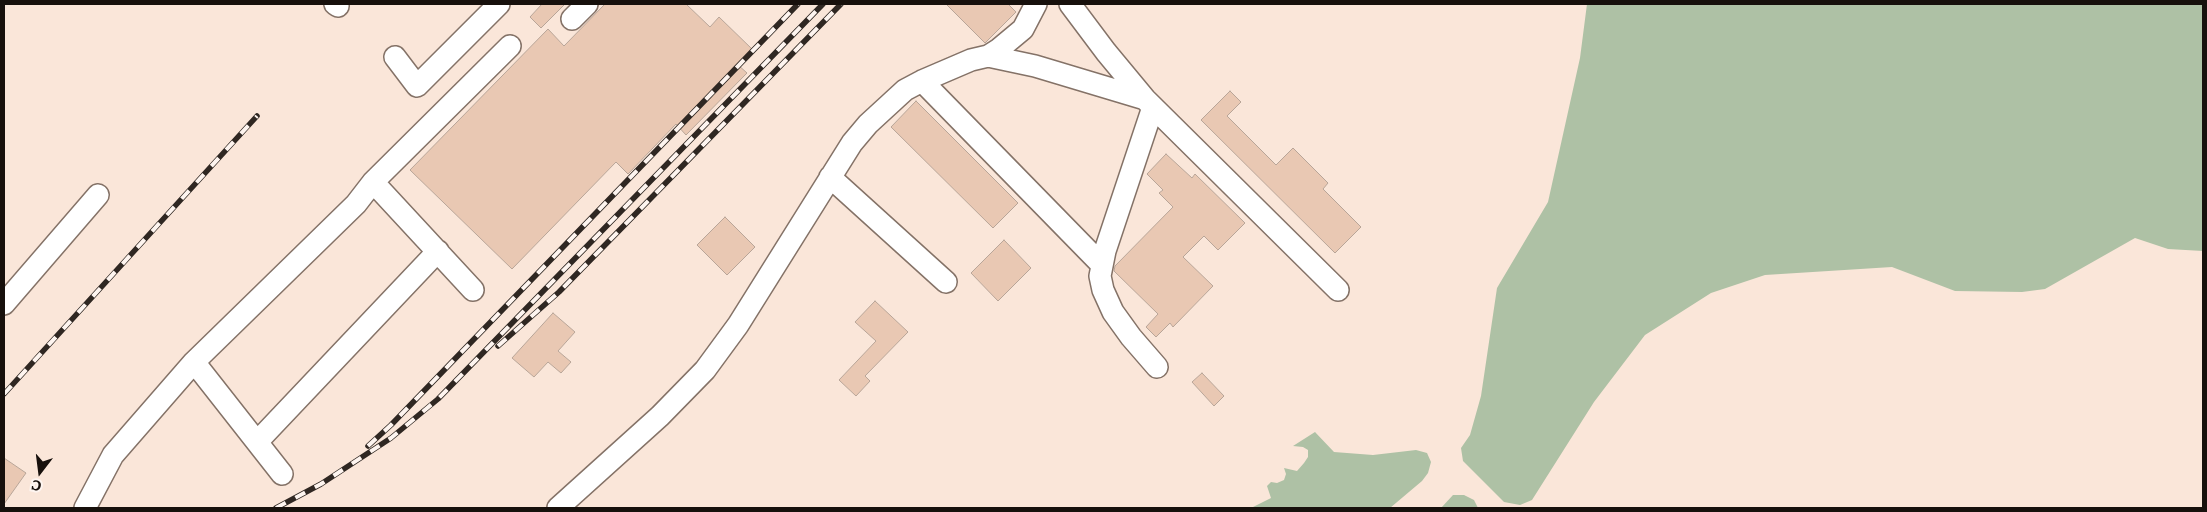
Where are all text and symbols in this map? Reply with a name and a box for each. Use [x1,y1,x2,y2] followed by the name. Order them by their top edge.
[15,447,65,497] north arrow
[29,476,44,497] text: С

